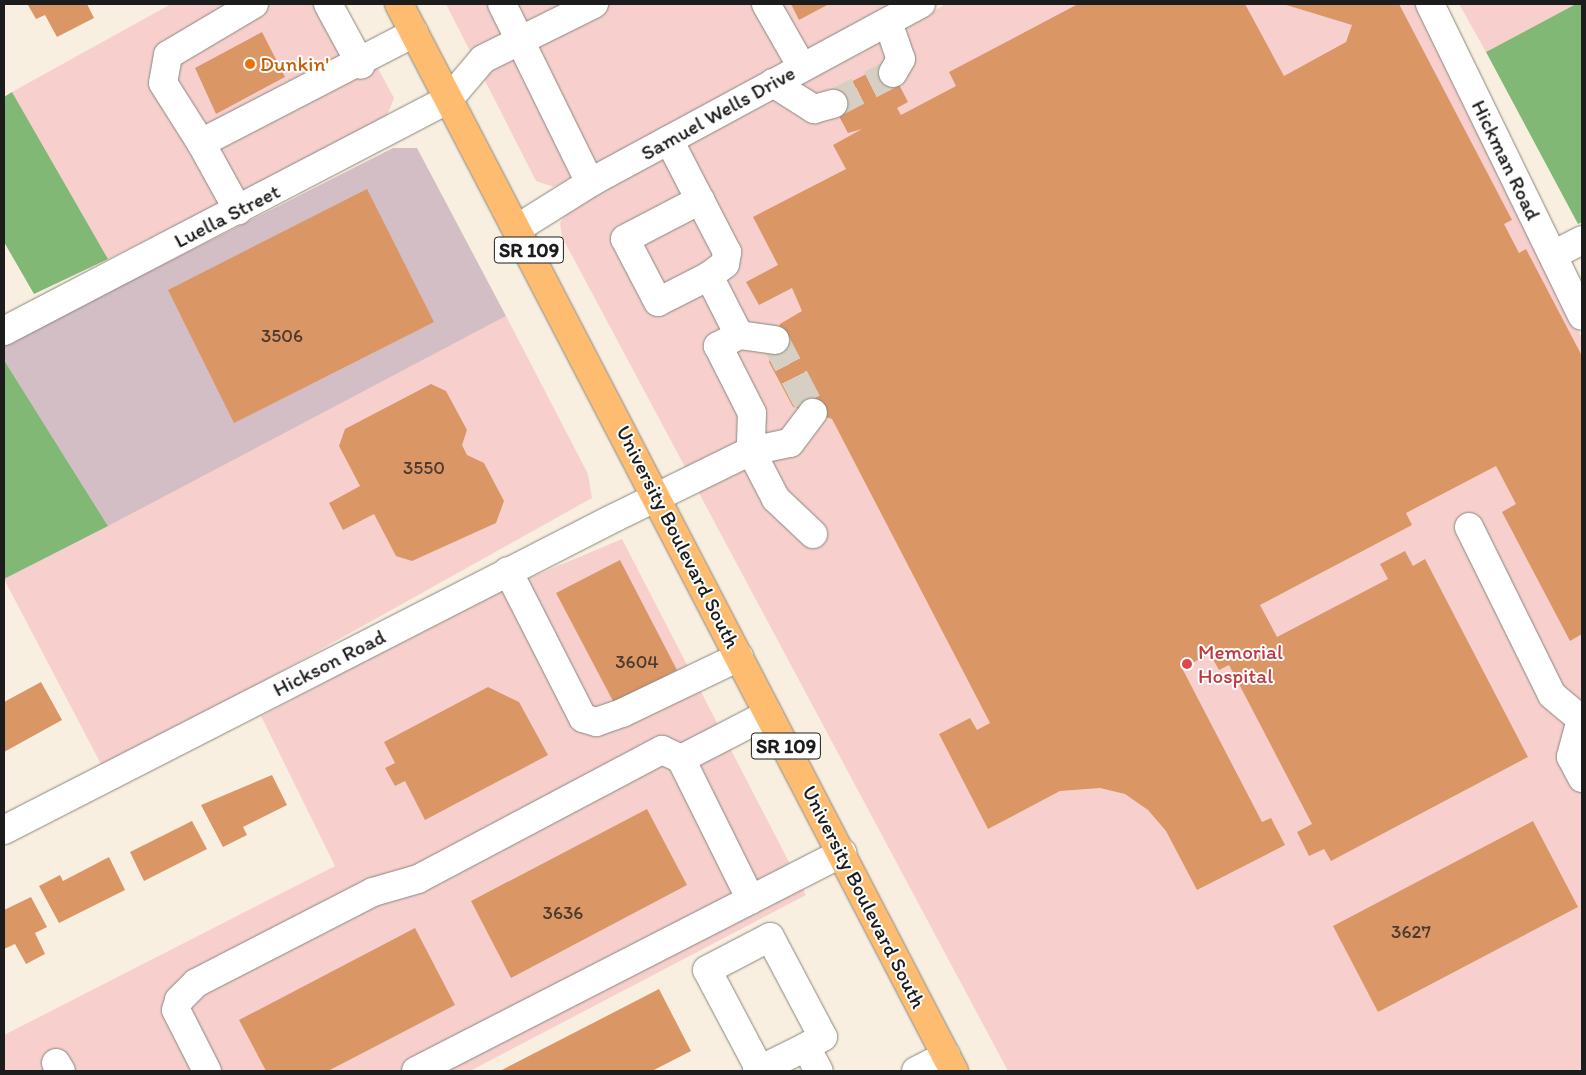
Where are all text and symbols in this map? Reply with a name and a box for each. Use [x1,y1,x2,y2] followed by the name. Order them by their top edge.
[260,51,329,77] place label: Dunkin'
[244,58,256,70] marker: Dunkin'
[636,60,800,166] street label: Samuel Wells Drive
[1466,96,1546,224] street label: Hickman Road
[170,179,284,253] street label: Luella Street
[493,232,565,268] road number: SR 109
[261,325,303,347] house number: 3506
[611,422,745,652] street label: University Boulevard South
[403,457,445,479] house number: 3550
[269,624,389,702] street label: Hickson Road
[1198,639,1283,689] place label: Memorial Hospital
[615,651,659,673] house number: 3604
[1180,657,1194,671] marker: Memorial Hospital
[750,728,822,764] road number: SR 109
[797,782,931,1012] street label: University Boulevard South
[543,902,583,924] house number: 3636
[1391,921,1431,943] house number: 3627

